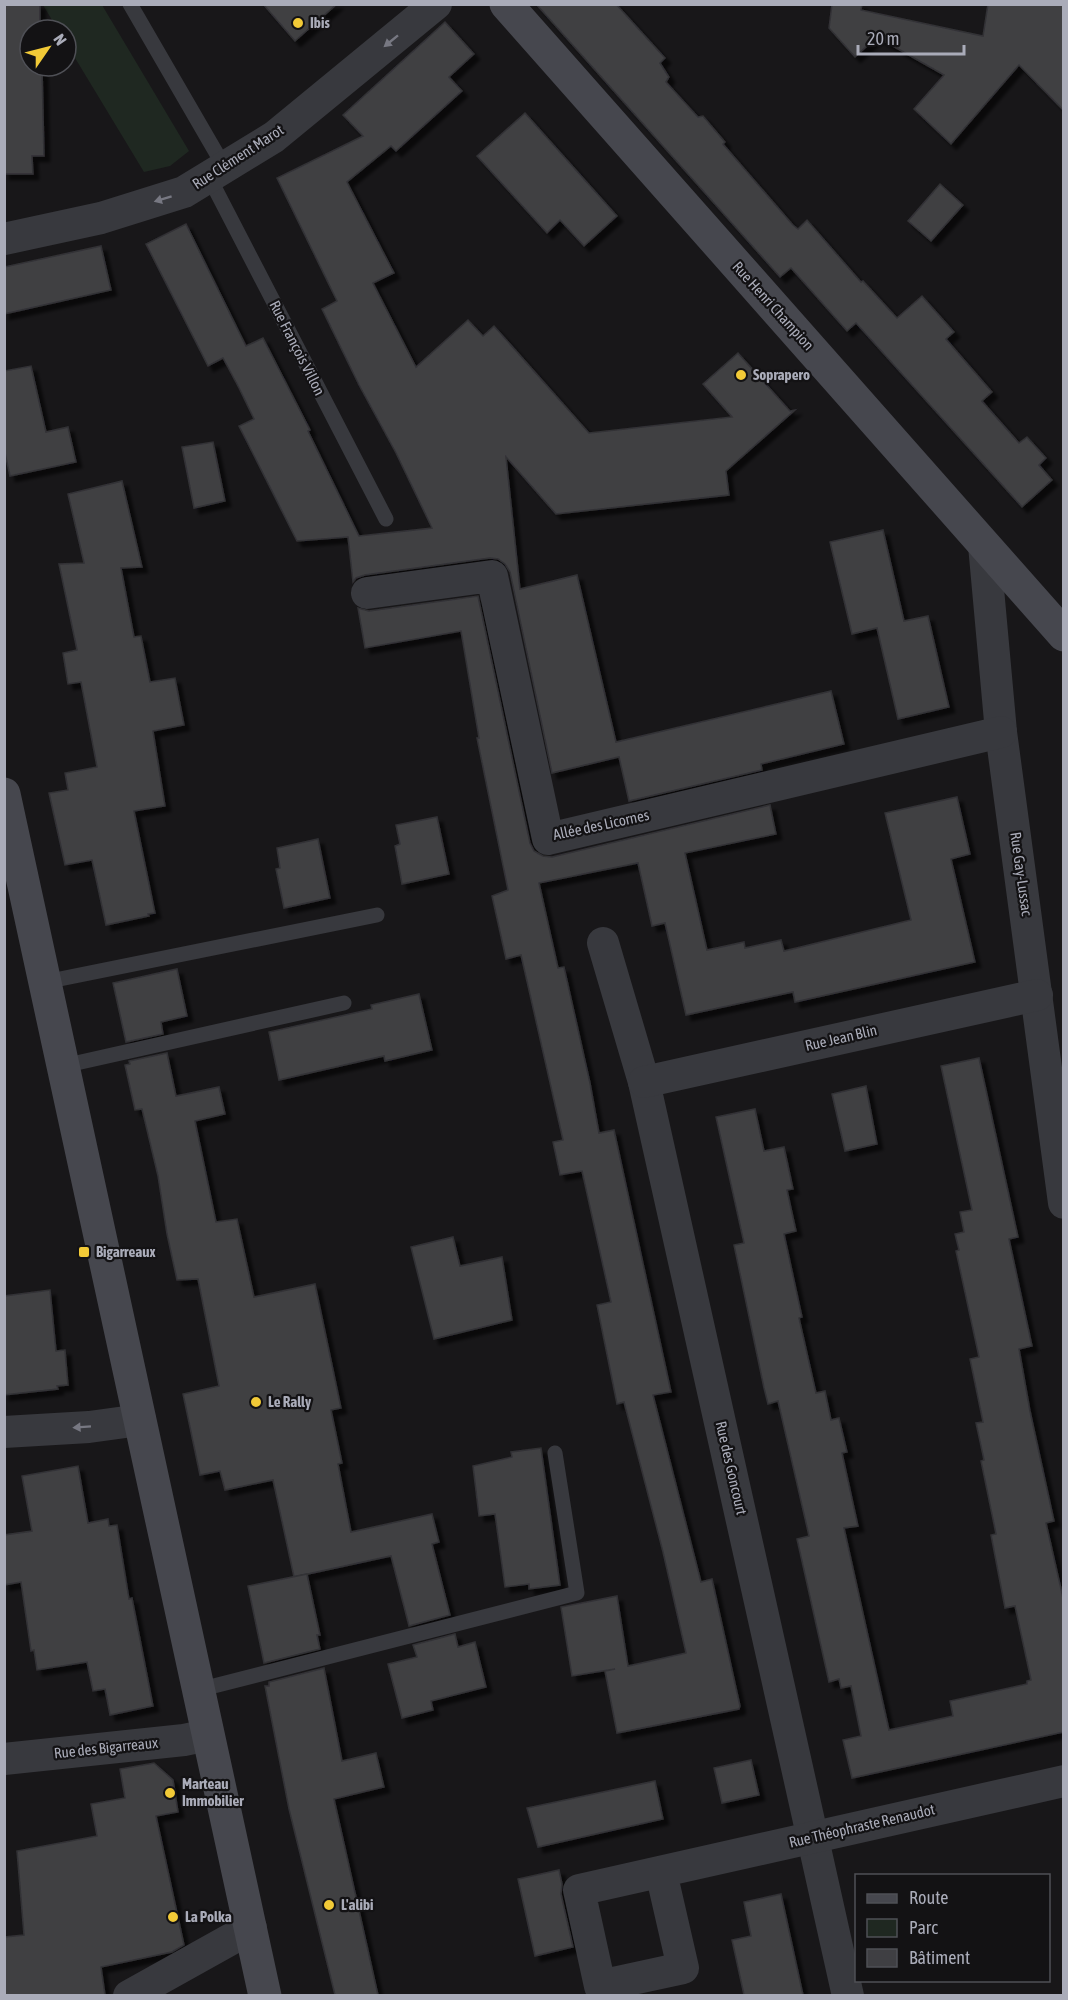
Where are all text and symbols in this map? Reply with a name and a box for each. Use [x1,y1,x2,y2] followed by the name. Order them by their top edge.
[310,14,330,31] place label: Ibis
[291,16,305,30] marker: Ibis
[18,18,78,78] north arrow
[858,18,964,56] scale bar
[867,28,899,49] text: 20 m
[50,30,70,48] text: N
[383,35,399,48] one-way arrow
[189,121,286,192] street label: Rue Clément Marot
[154,195,172,204] one-way arrow
[729,258,818,353] street label: Rue Henri Champion
[266,298,329,398] street label: Rue François Villon
[753,366,810,383] place label: Soprapero
[734,368,748,382] marker: Soprapero
[551,806,650,843] street label: Allée des Licornes
[1007,831,1036,917] street label: Rue Gay-Lussac
[803,1021,879,1054] street label: Rue Jean Blin
[96,1243,156,1260] place label: Bigarreaux
[77,1245,91,1259] marker: Bigarreaux
[268,1393,312,1410] place label: Le Rally
[249,1395,263,1409] marker: Le Rally
[712,1419,751,1516] street label: Rue des Goncourt
[72,1422,91,1432] one-way arrow
[53,1734,159,1761] street label: Rue des Bigarreaux
[182,1775,244,1809] place label: Marteau Immobilier
[163,1786,177,1800] marker: Marteau Immobilier
[787,1800,936,1851] street label: Rue Théophraste Renaudot
[855,1874,1050,1982] legend
[909,1887,948,1908] text: Route
[341,1896,373,1913] place label: L'alibi
[322,1898,336,1912] marker: L'alibi
[185,1908,232,1925] place label: La Polka
[166,1910,180,1924] marker: La Polka
[909,1917,938,1938] text: Parc
[909,1947,970,1968] text: Bâtiment

